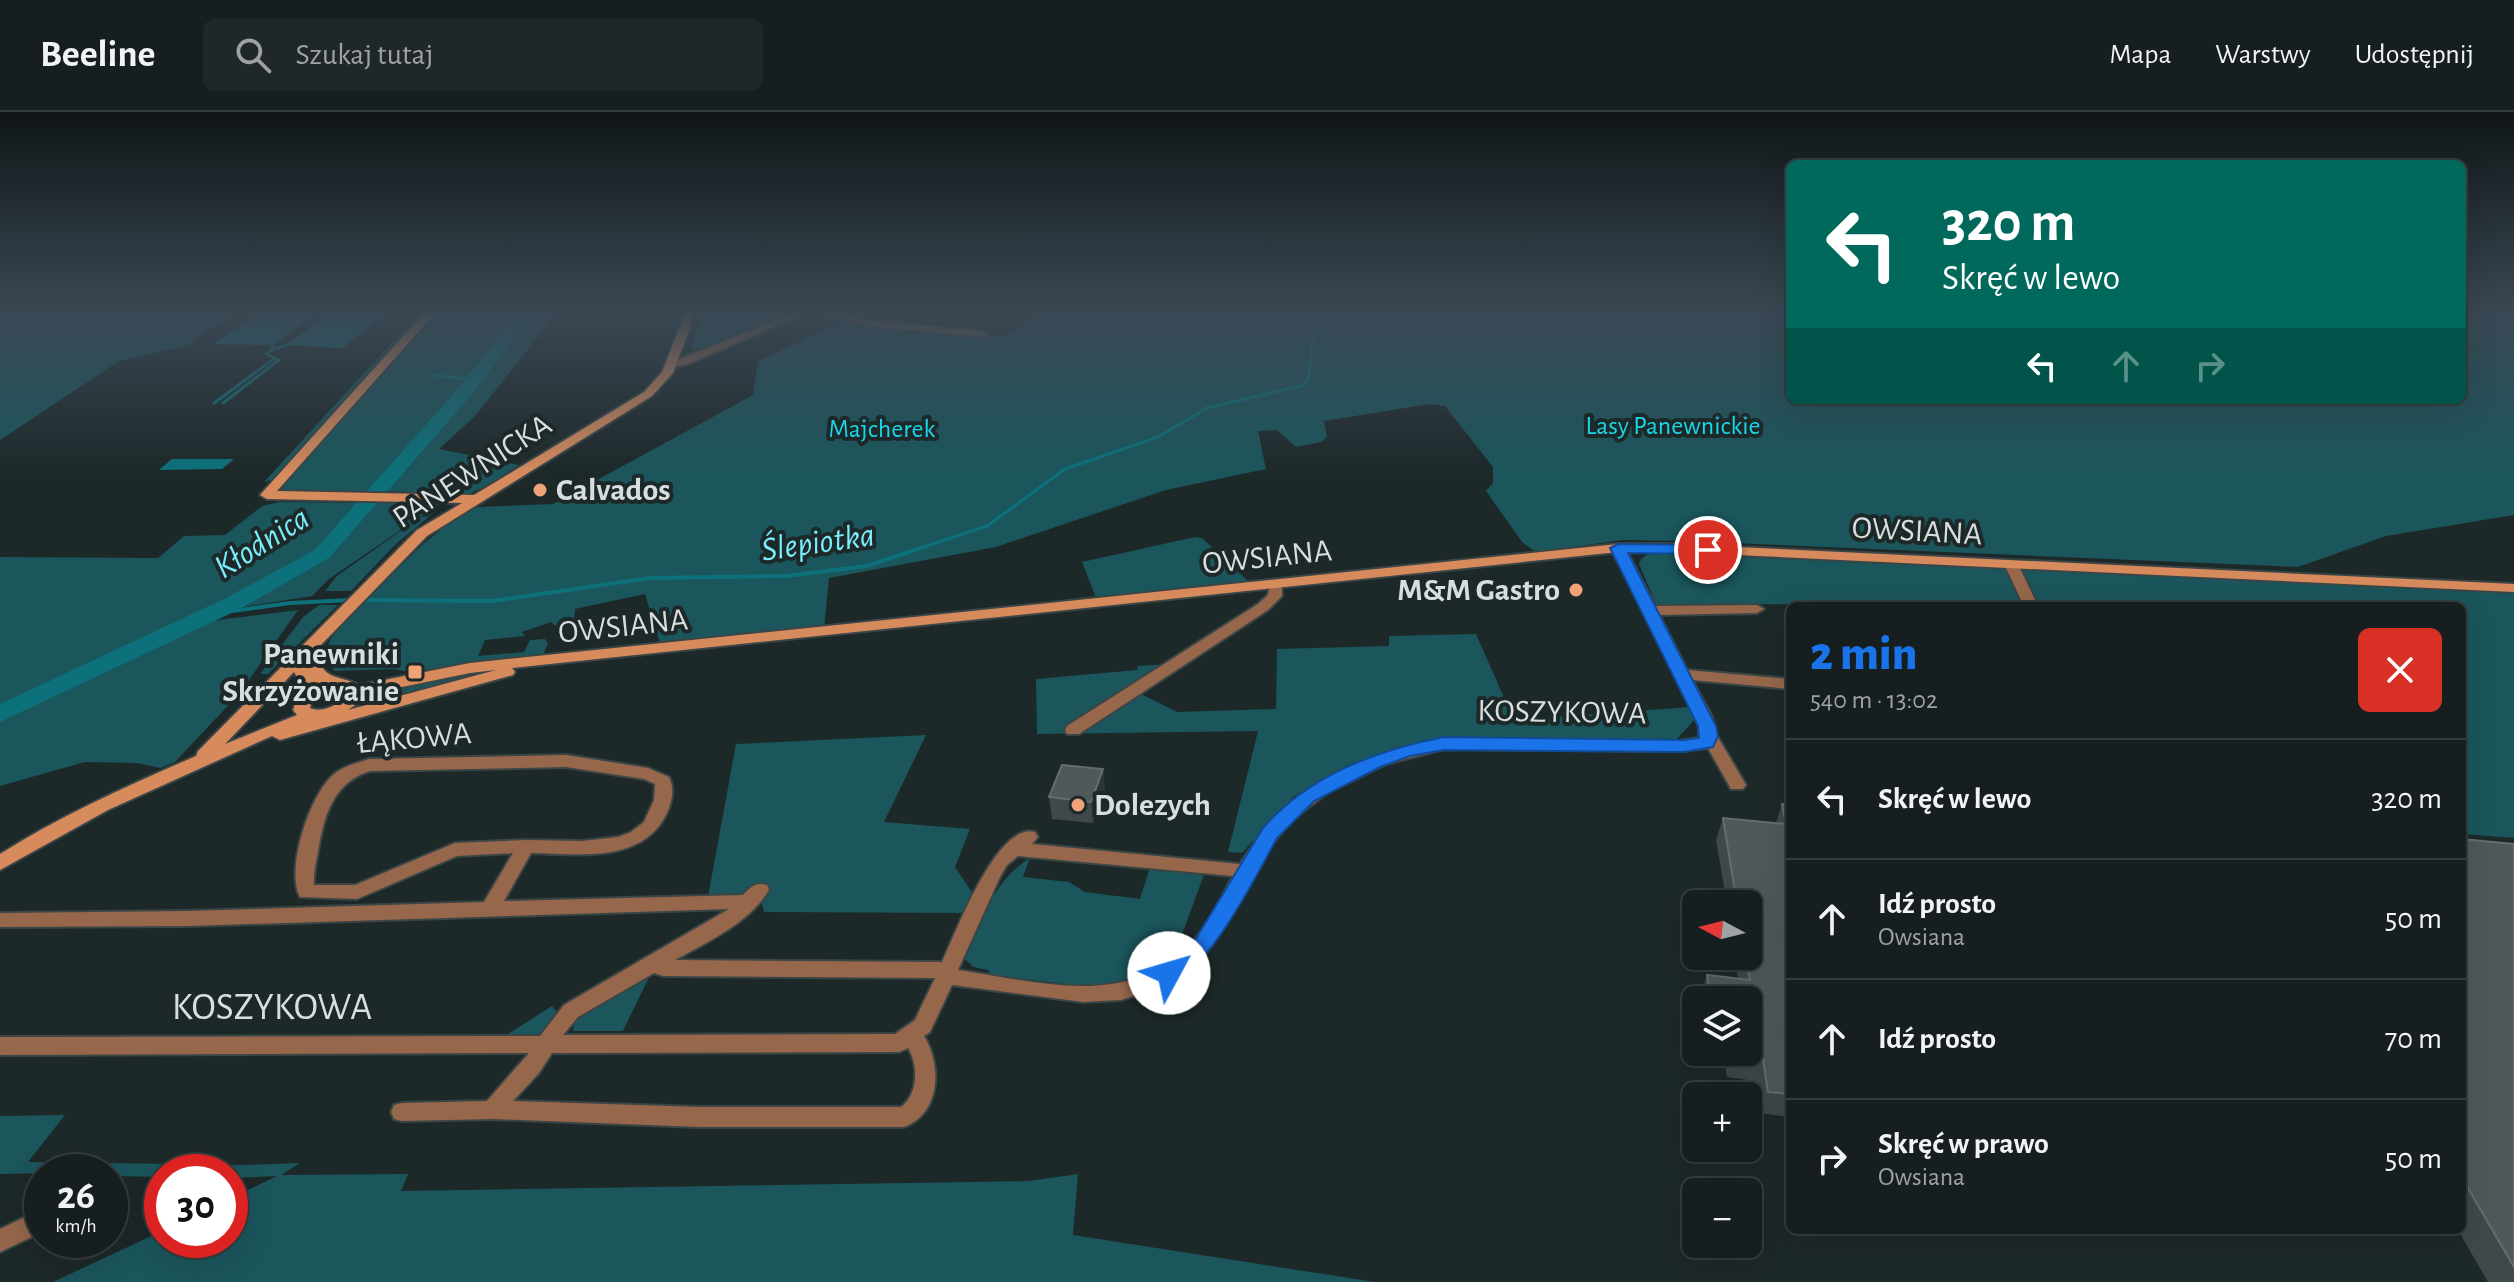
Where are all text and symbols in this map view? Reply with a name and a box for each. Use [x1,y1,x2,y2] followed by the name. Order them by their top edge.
[203,19,763,91] search box
[231,33,275,77] icon: search
[40,36,155,74] text: Beeline
[295,40,433,70] text: Szukaj tutaj
[2109,41,2171,69] text: Mapa
[2215,41,2311,69] text: Warstwy
[2355,41,2474,69] text: Udostępnij
[1810,192,1914,296] icon: left
[1942,195,2075,251] text: 320 m
[1942,260,2120,296] text: Skręć w lewo
[2020,344,2064,388] icon: left
[2104,344,2148,388] icon: ahead
[2188,344,2232,388] icon: right
[387,408,557,534] street label: PANEWNICKA
[1585,413,1761,439] park label: Lasy Panewnickie
[829,416,936,442] park label: Majcherek
[556,474,671,506] place label: Calvados
[531,481,549,499] marker: Calvados
[209,501,315,585] water label: Kłodnica
[1851,512,1983,550] street label: OWSIANA
[759,515,877,568] water label: Ślepiotka
[1674,516,1742,584] pin
[1686,528,1730,572] icon: arrive
[1200,534,1334,580] street label: OWSIANA
[1397,574,1560,606] place label: M&M Gastro
[1567,581,1585,599] marker: M&M Gastro
[556,603,690,649] street label: OWSIANA
[2358,628,2442,712] button: close
[1810,631,1918,679] text: 2 min
[222,638,399,707] place label: Panewniki Skrzyżowanie
[406,663,424,681] marker: Panewniki Skrzyżowanie
[1810,687,1938,713] text: 540 m · 13:02
[1477,695,1647,729] street label: KOSZYKOWA
[355,717,473,759] street label: ŁĄKOWA
[1810,777,1854,821] icon: left
[1878,784,2031,814] text: Skręć w lewo
[2371,784,2442,814] text: 320 m
[1094,789,1211,821] place label: Dolezych
[1069,796,1087,814] marker: Dolezych
[1878,889,1996,919] text: Idź prosto
[1682,890,1762,970] north arrow
[1682,890,1762,1258] map controls
[1810,897,1854,941] icon: ahead
[2385,904,2442,934] text: 50 m
[1878,924,1965,950] text: Owsiana
[1127,931,1211,1015] position arrow
[1682,986,1762,1066] button: layers
[172,989,372,1027] street label: KOSZYKOWA
[1810,1017,1854,1061] icon: ahead
[1878,1024,1996,1054] text: Idź prosto
[2385,1024,2442,1054] text: 70 m
[1682,1082,1762,1162] button: +
[1878,1129,2049,1159] text: Skręć w prawo
[1810,1137,1854,1181] icon: right
[2385,1144,2442,1174] text: 50 m
[144,1154,248,1258] speed limit sign: 30
[1878,1164,1965,1190] text: Owsiana
[57,1176,95,1216] text: 26
[1682,1178,1762,1258] button: −
[55,1216,97,1236] text: km/h

